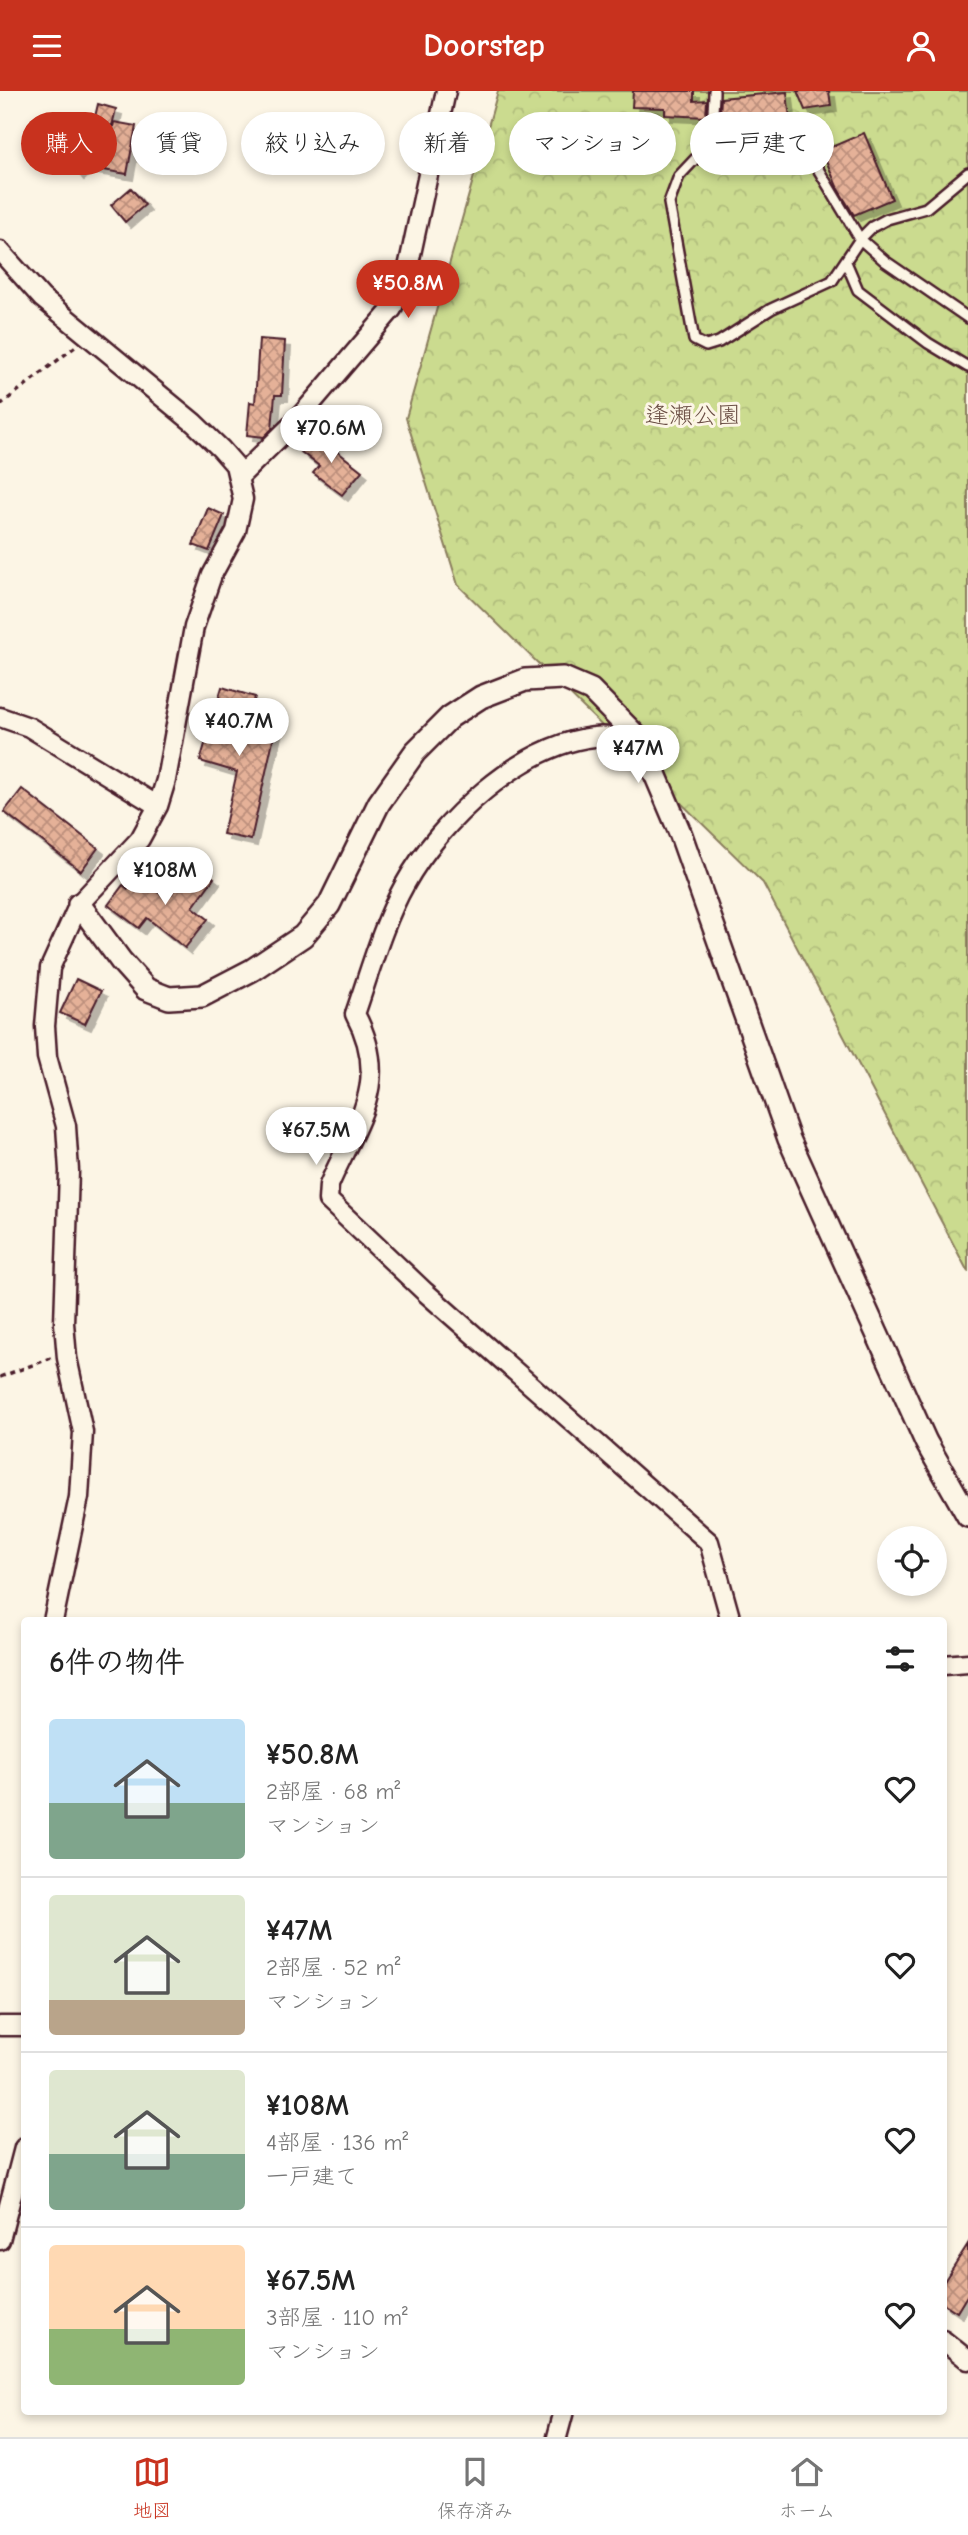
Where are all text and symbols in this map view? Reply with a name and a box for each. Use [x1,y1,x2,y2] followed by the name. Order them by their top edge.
[28,27,66,65] icon: menu
[423,27,545,64] text: Doorstep
[902,27,940,65] icon: person
[21,112,117,175] chip: 購入
[131,112,227,175] chip: 賃貸
[241,112,385,175] chip: 絞り込み
[399,112,495,175] chip: 新着
[509,112,676,175] chip: マンション
[690,112,834,175] chip: 一戸建て
[351,261,465,320] pin: ¥50.8M
[372,269,444,296] text: ¥50.8M
[645,401,741,429] park label: 逢瀬公園
[274,405,388,465] pin: ¥70.6M
[296,414,366,441] text: ¥70.6M
[182,699,296,758] pin: ¥40.7M
[205,707,273,734] text: ¥40.7M
[597,725,679,785] pin: ¥47M
[613,734,664,761] text: ¥47M
[116,847,214,907] pin: ¥108M
[133,856,197,883] text: ¥108M
[259,1107,373,1167] pin: ¥67.5M
[282,1116,350,1143] text: ¥67.5M
[877,1526,947,1596] map controls
[877,1526,947,1596] button: locate
[881,1640,919,1678] icon: filters
[49,1645,185,1680] text: 6件の物件
[266,1737,359,1772] text: ¥50.8M
[105,1747,189,1831] icon: home
[881,1770,919,1808] icon: heart
[266,1778,400,1805] text: 2部屋 · 68 m²
[266,1812,380,1839] text: マンション
[266,1913,333,1948] text: ¥47M
[105,1923,189,2007] icon: home
[881,1946,919,1984] icon: heart
[266,1954,400,1981] text: 2部屋 · 52 m²
[266,1988,380,2015] text: マンション
[266,2088,349,2123] text: ¥108M
[105,2098,189,2182] icon: home
[881,2121,919,2159] icon: heart
[266,2129,408,2156] text: 4部屋 · 136 m²
[266,2163,358,2190] text: 一戸建て
[266,2263,356,2298] text: ¥67.5M
[105,2273,189,2357] icon: home
[881,2296,919,2334] icon: heart
[266,2304,408,2331] text: 3部屋 · 110 m²
[266,2338,380,2365] text: マンション
[133,2453,171,2522] tab: 地図
[437,2453,513,2522] tab: 保存済み
[779,2453,835,2522] tab: ホーム

